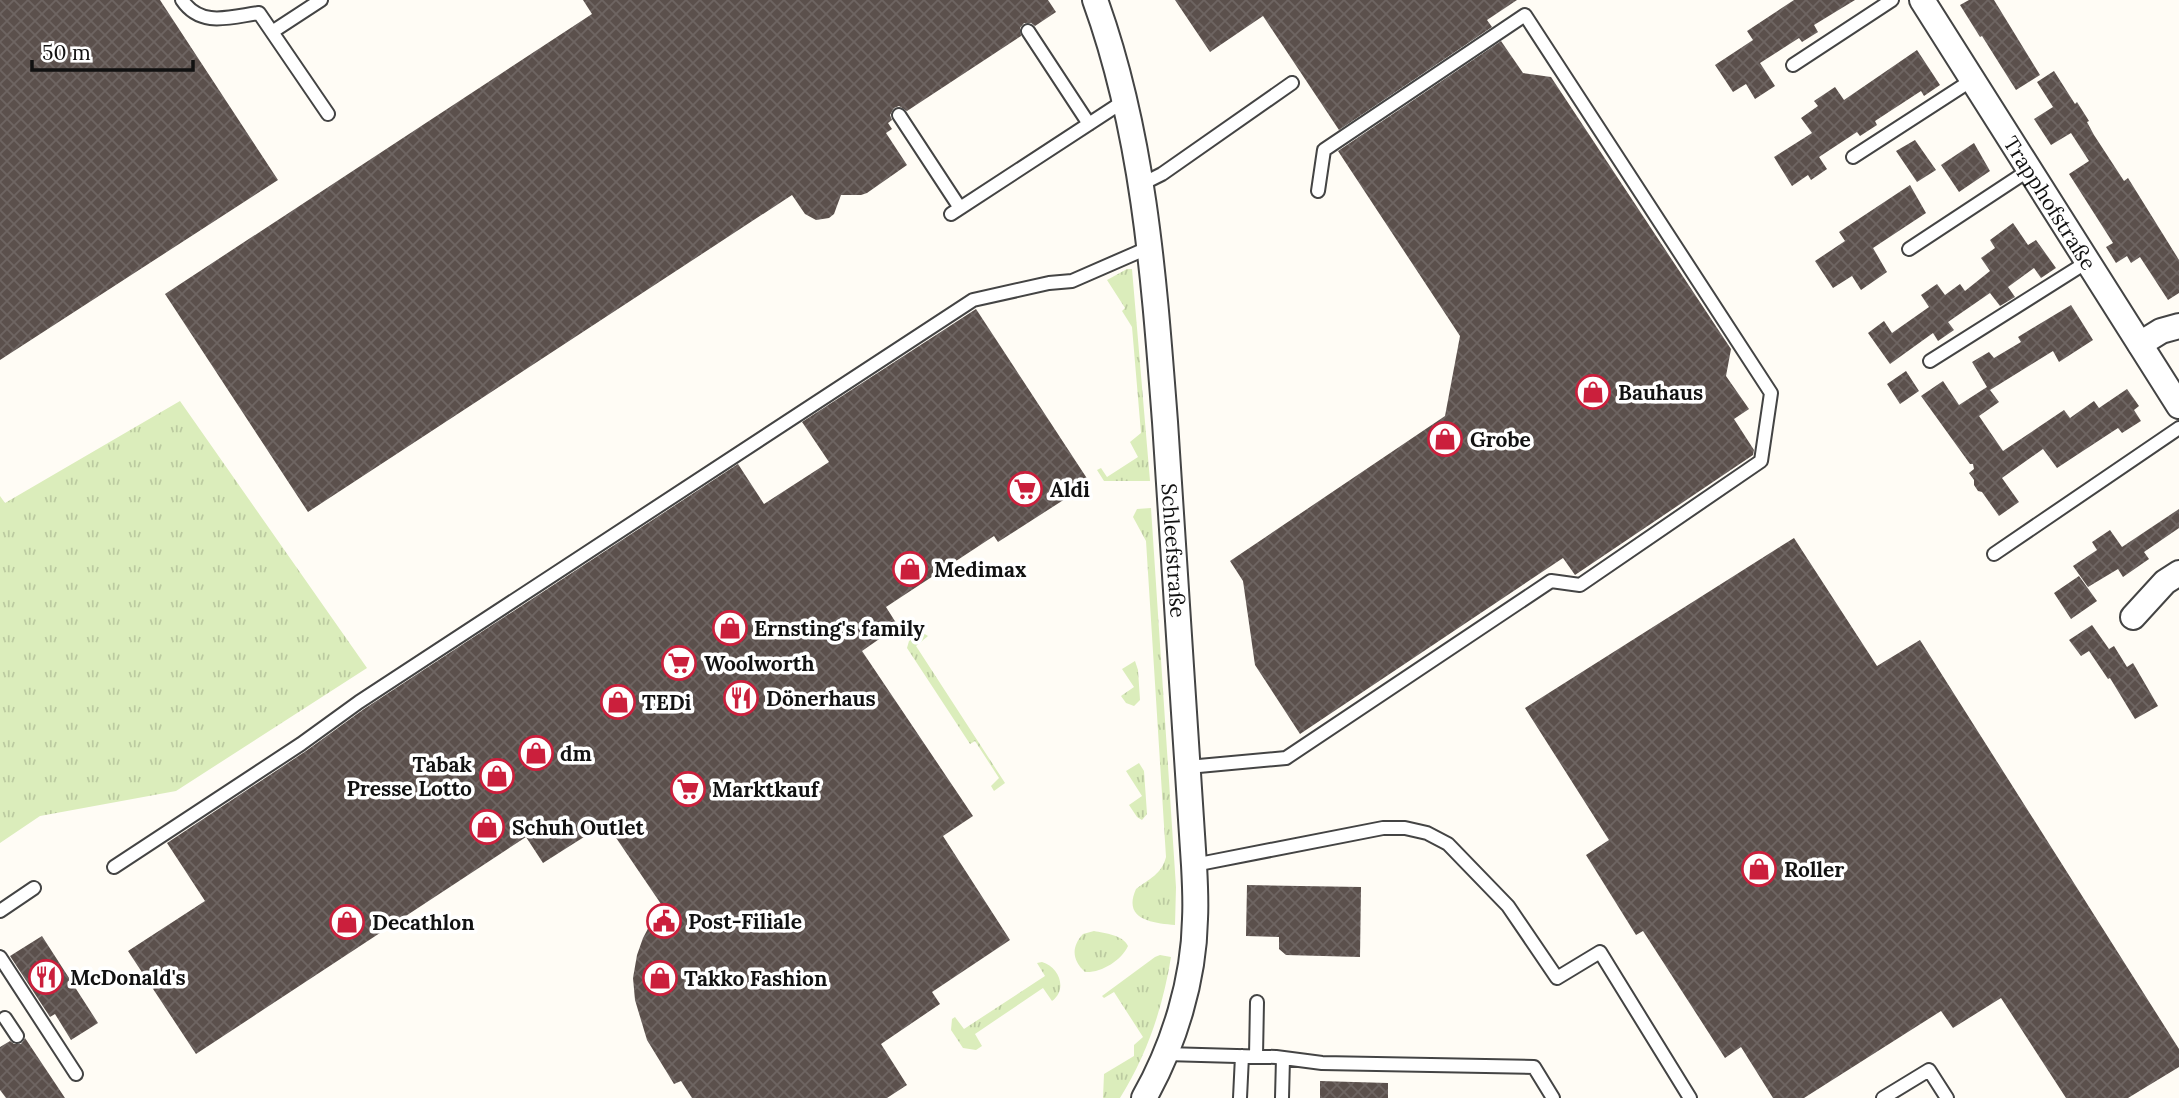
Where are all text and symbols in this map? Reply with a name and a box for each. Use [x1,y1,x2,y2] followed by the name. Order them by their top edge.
[32,28,192,72] scale bar
[42,39,91,66] text: 50 m
[1998,131,2103,275] street label: Trapphofstraße
[1574,373,1612,411] shop icon: Bauhaus
[1618,379,1703,406] place label: Bauhaus
[1426,420,1464,458] shop icon: Grobe
[1470,426,1531,453] place label: Grobe
[1006,470,1044,508] supermarket icon: Aldi
[1050,476,1090,503] place label: Aldi
[1156,482,1192,618] street label: Schleefstraße
[891,550,929,588] shop icon: Medimax
[934,556,1027,583] place label: Medimax
[711,609,749,647] shop icon: Ernsting's family
[754,615,925,642] place label: Ernsting's family
[660,644,698,682] supermarket icon: Woolworth
[704,650,814,677] place label: Woolworth
[722,679,760,717] restaurant icon: Dönerhaus
[599,683,637,721] shop icon: TEDi
[766,685,876,712] place label: Dönerhaus
[642,689,692,716] place label: TEDi
[517,734,555,772] shop icon: dm
[560,740,592,767] place label: dm
[346,751,473,802] place label: Tabak Presse Lotto
[478,757,516,795] shop icon: Tabak Presse Lotto
[669,770,707,808] supermarket icon: Marktkauf
[712,776,820,803] place label: Marktkauf
[468,808,506,846] shop icon: Schuh Outlet
[512,814,644,841] place label: Schuh Outlet
[1740,850,1778,888] shop icon: Roller
[1784,856,1844,883] place label: Roller
[645,902,683,940] public building icon: Post-Filiale
[328,903,366,941] shop icon: Decathlon
[688,908,802,935] place label: Post-Filiale
[372,909,475,936] place label: Decathlon
[27,958,65,996] restaurant icon: McDonald's
[641,959,679,997] shop icon: Takko Fashion
[70,964,186,991] place label: McDonald's
[684,965,827,992] place label: Takko Fashion

